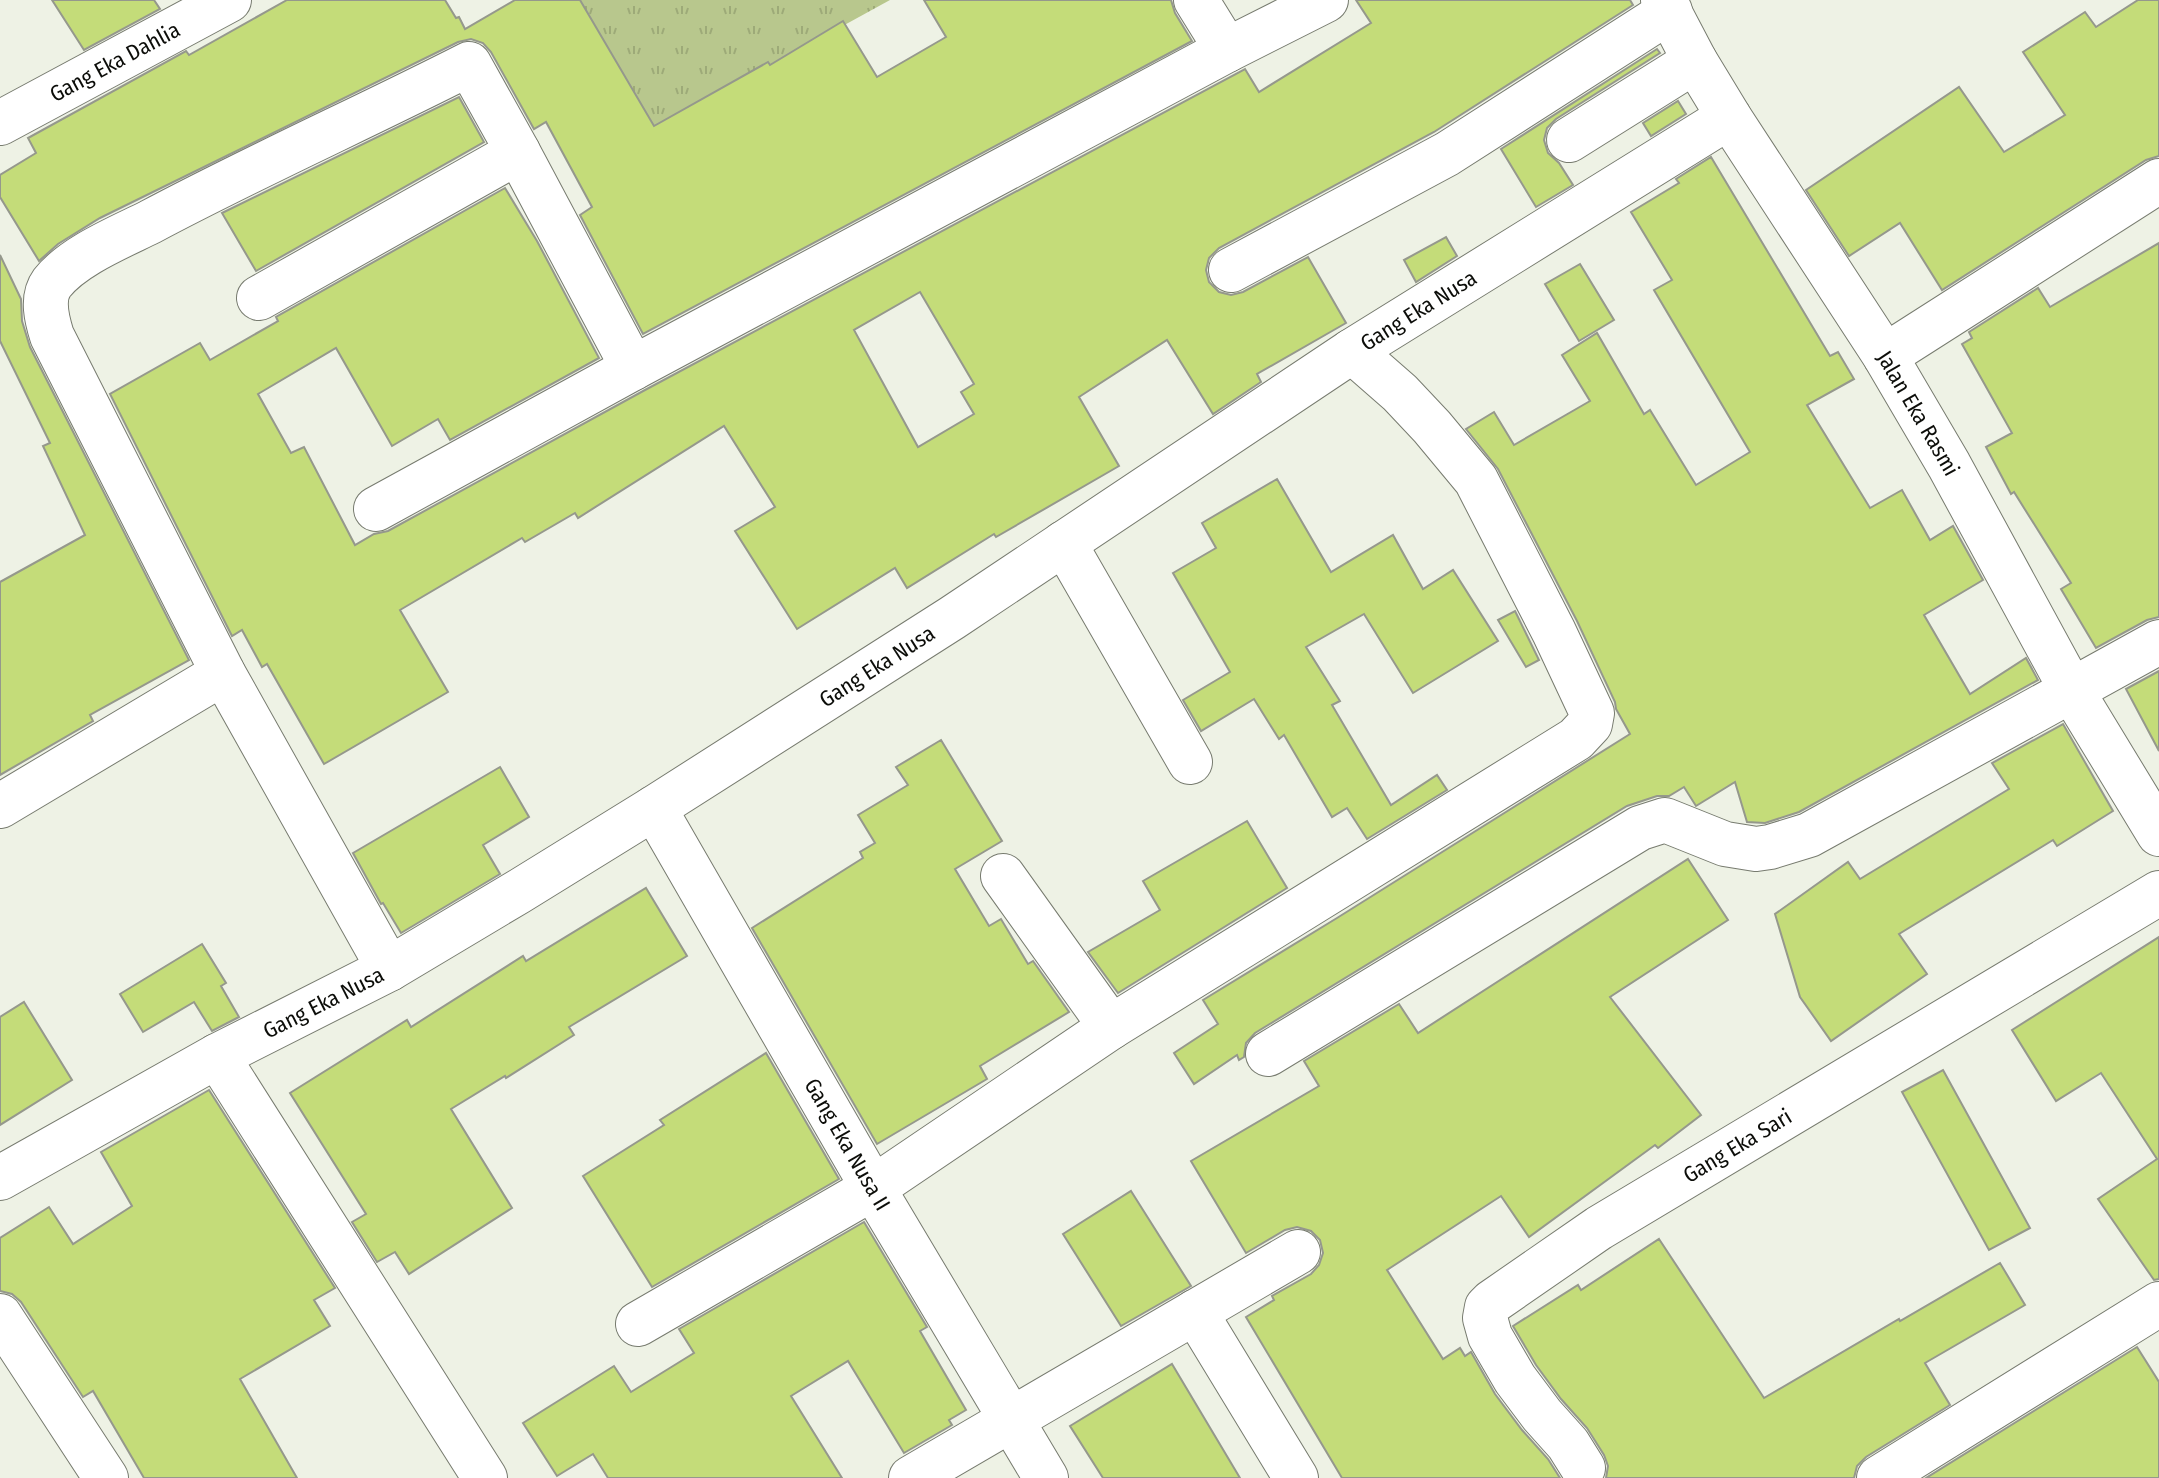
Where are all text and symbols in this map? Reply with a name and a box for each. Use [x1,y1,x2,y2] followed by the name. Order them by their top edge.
[45,16,185,108] street label: Gang Eka Dahlia
[1355,264,1481,357] street label: Gang Eka Nusa
[1871,346,1965,480] street label: Jalan Eka Rasmi
[814,620,940,713] street label: Gang Eka Nusa
[259,961,388,1044] street label: Gang Eka Nusa
[799,1073,896,1215] street label: Gang Eka Nusa II
[1678,1103,1797,1189] street label: Gang Eka Sari

